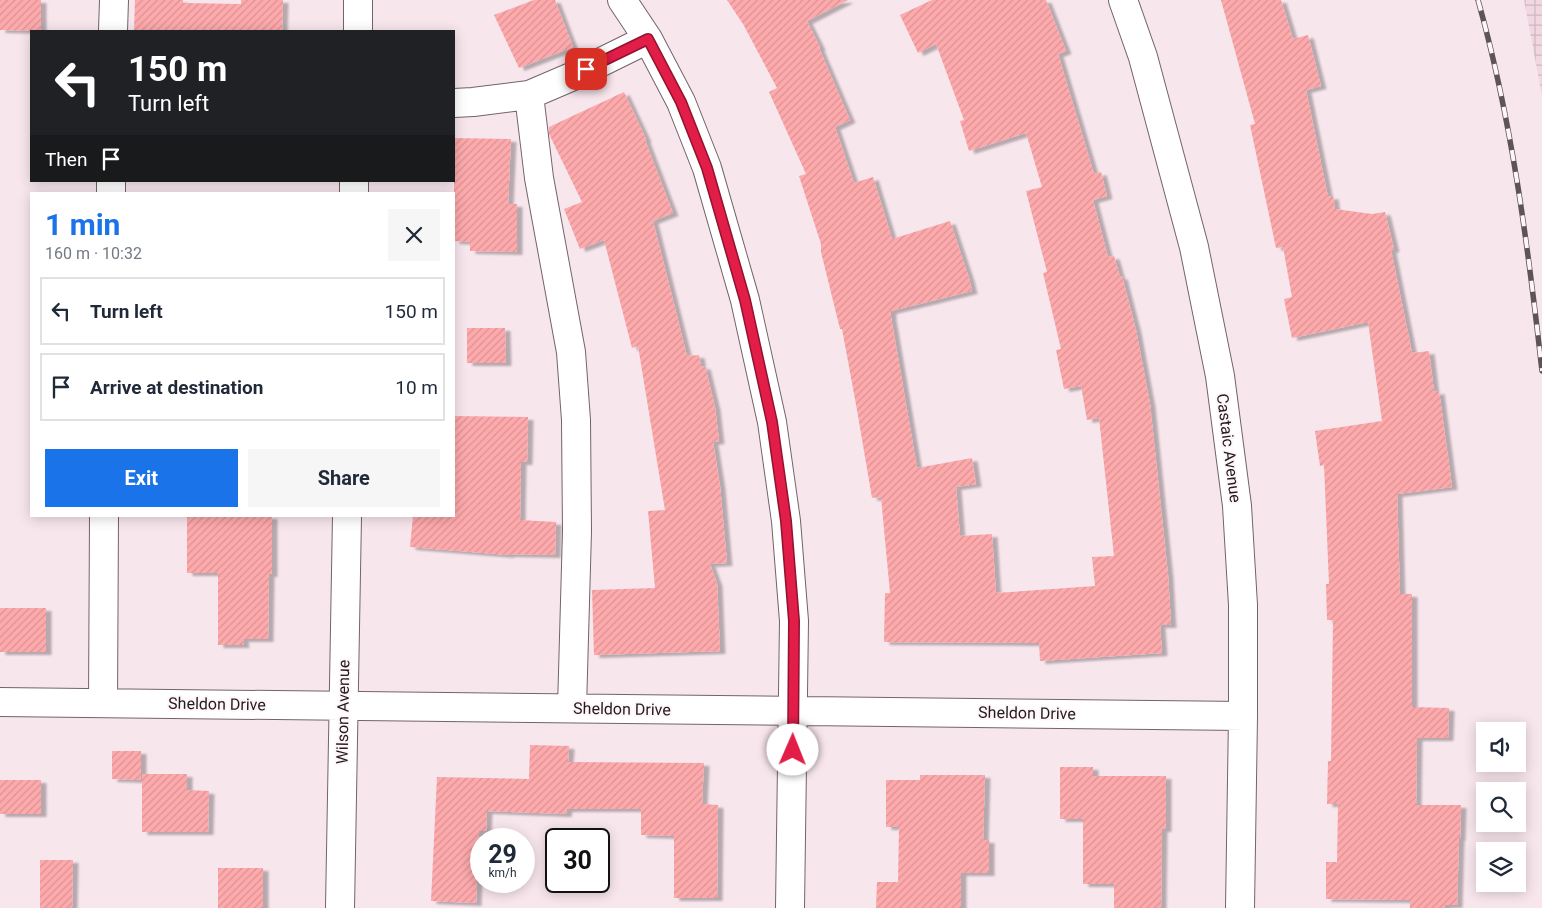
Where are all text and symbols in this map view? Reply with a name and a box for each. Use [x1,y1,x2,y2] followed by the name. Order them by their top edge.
[565,48,607,90] pin
[128,49,227,90] text: 150 m
[45,50,110,115] icon: left
[572,55,600,83] icon: arrive
[128,91,209,116] text: Turn left
[97,145,125,173] icon: arrive
[45,148,87,171] text: Then
[45,207,120,242] text: 1 min
[388,209,440,261] button: close
[45,244,142,263] text: 160 m · 10:32
[47,297,75,325] icon: left
[90,300,163,323] text: Turn left
[385,300,438,323] text: 150 m
[47,373,75,401] icon: arrive
[90,376,263,399] text: Arrive at destination
[395,376,438,399] text: 10 m
[1213,392,1245,504] street label: Castaic Avenue
[45,449,238,507] button: Exit
[248,449,440,507] button: Share
[333,660,353,764] street label: Wilson Avenue
[168,694,266,714] street label: Sheldon Drive
[573,699,671,719] street label: Sheldon Drive
[978,703,1076,723] street label: Sheldon Drive
[1476,722,1526,892] map controls
[1476,722,1526,772] button: sound
[766,723,818,775] position arrow
[1476,782,1526,832] button: search
[545,828,610,893] speed limit sign: 30
[488,840,517,869] text: 29
[1476,842,1526,892] button: layers
[488,866,517,880] text: km/h

